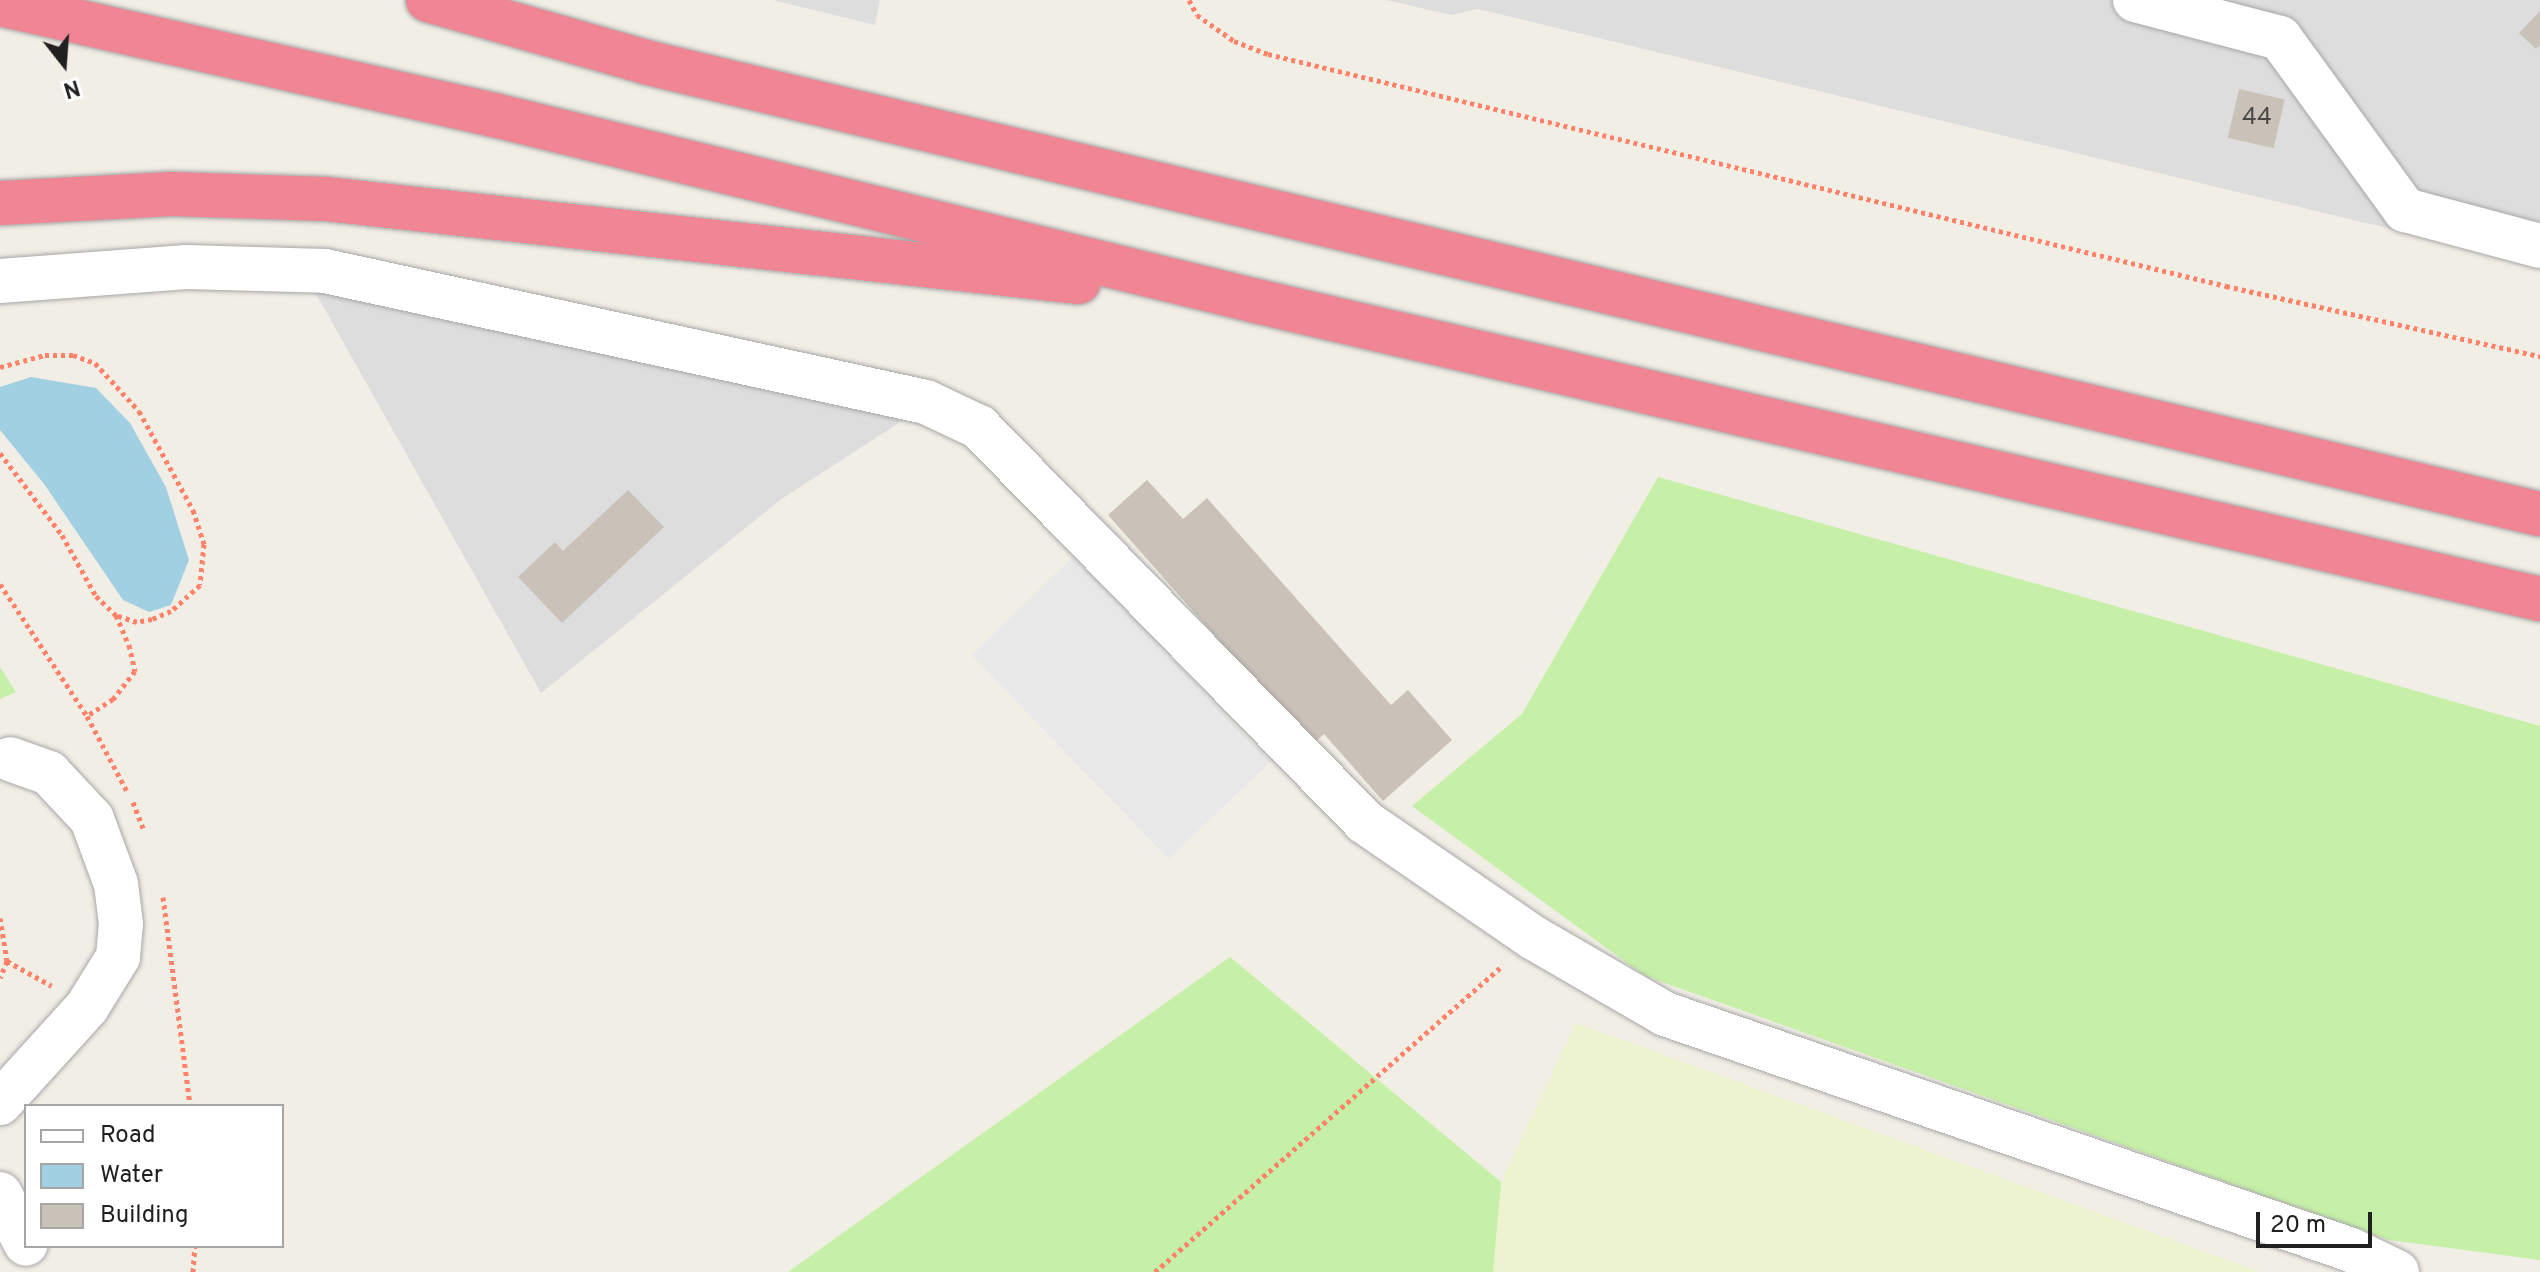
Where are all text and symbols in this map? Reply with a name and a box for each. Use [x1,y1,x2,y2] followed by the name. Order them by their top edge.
[24,24,104,104] north arrow
[60,72,83,103] text: N
[2242,105,2272,133] house number: 44
[24,1104,284,1248] legend
[100,1121,156,1151] text: Road
[100,1161,163,1191] text: Water
[2260,1196,2376,1246] scale bar
[100,1201,189,1231] text: Building
[2270,1211,2326,1241] text: 20 m

